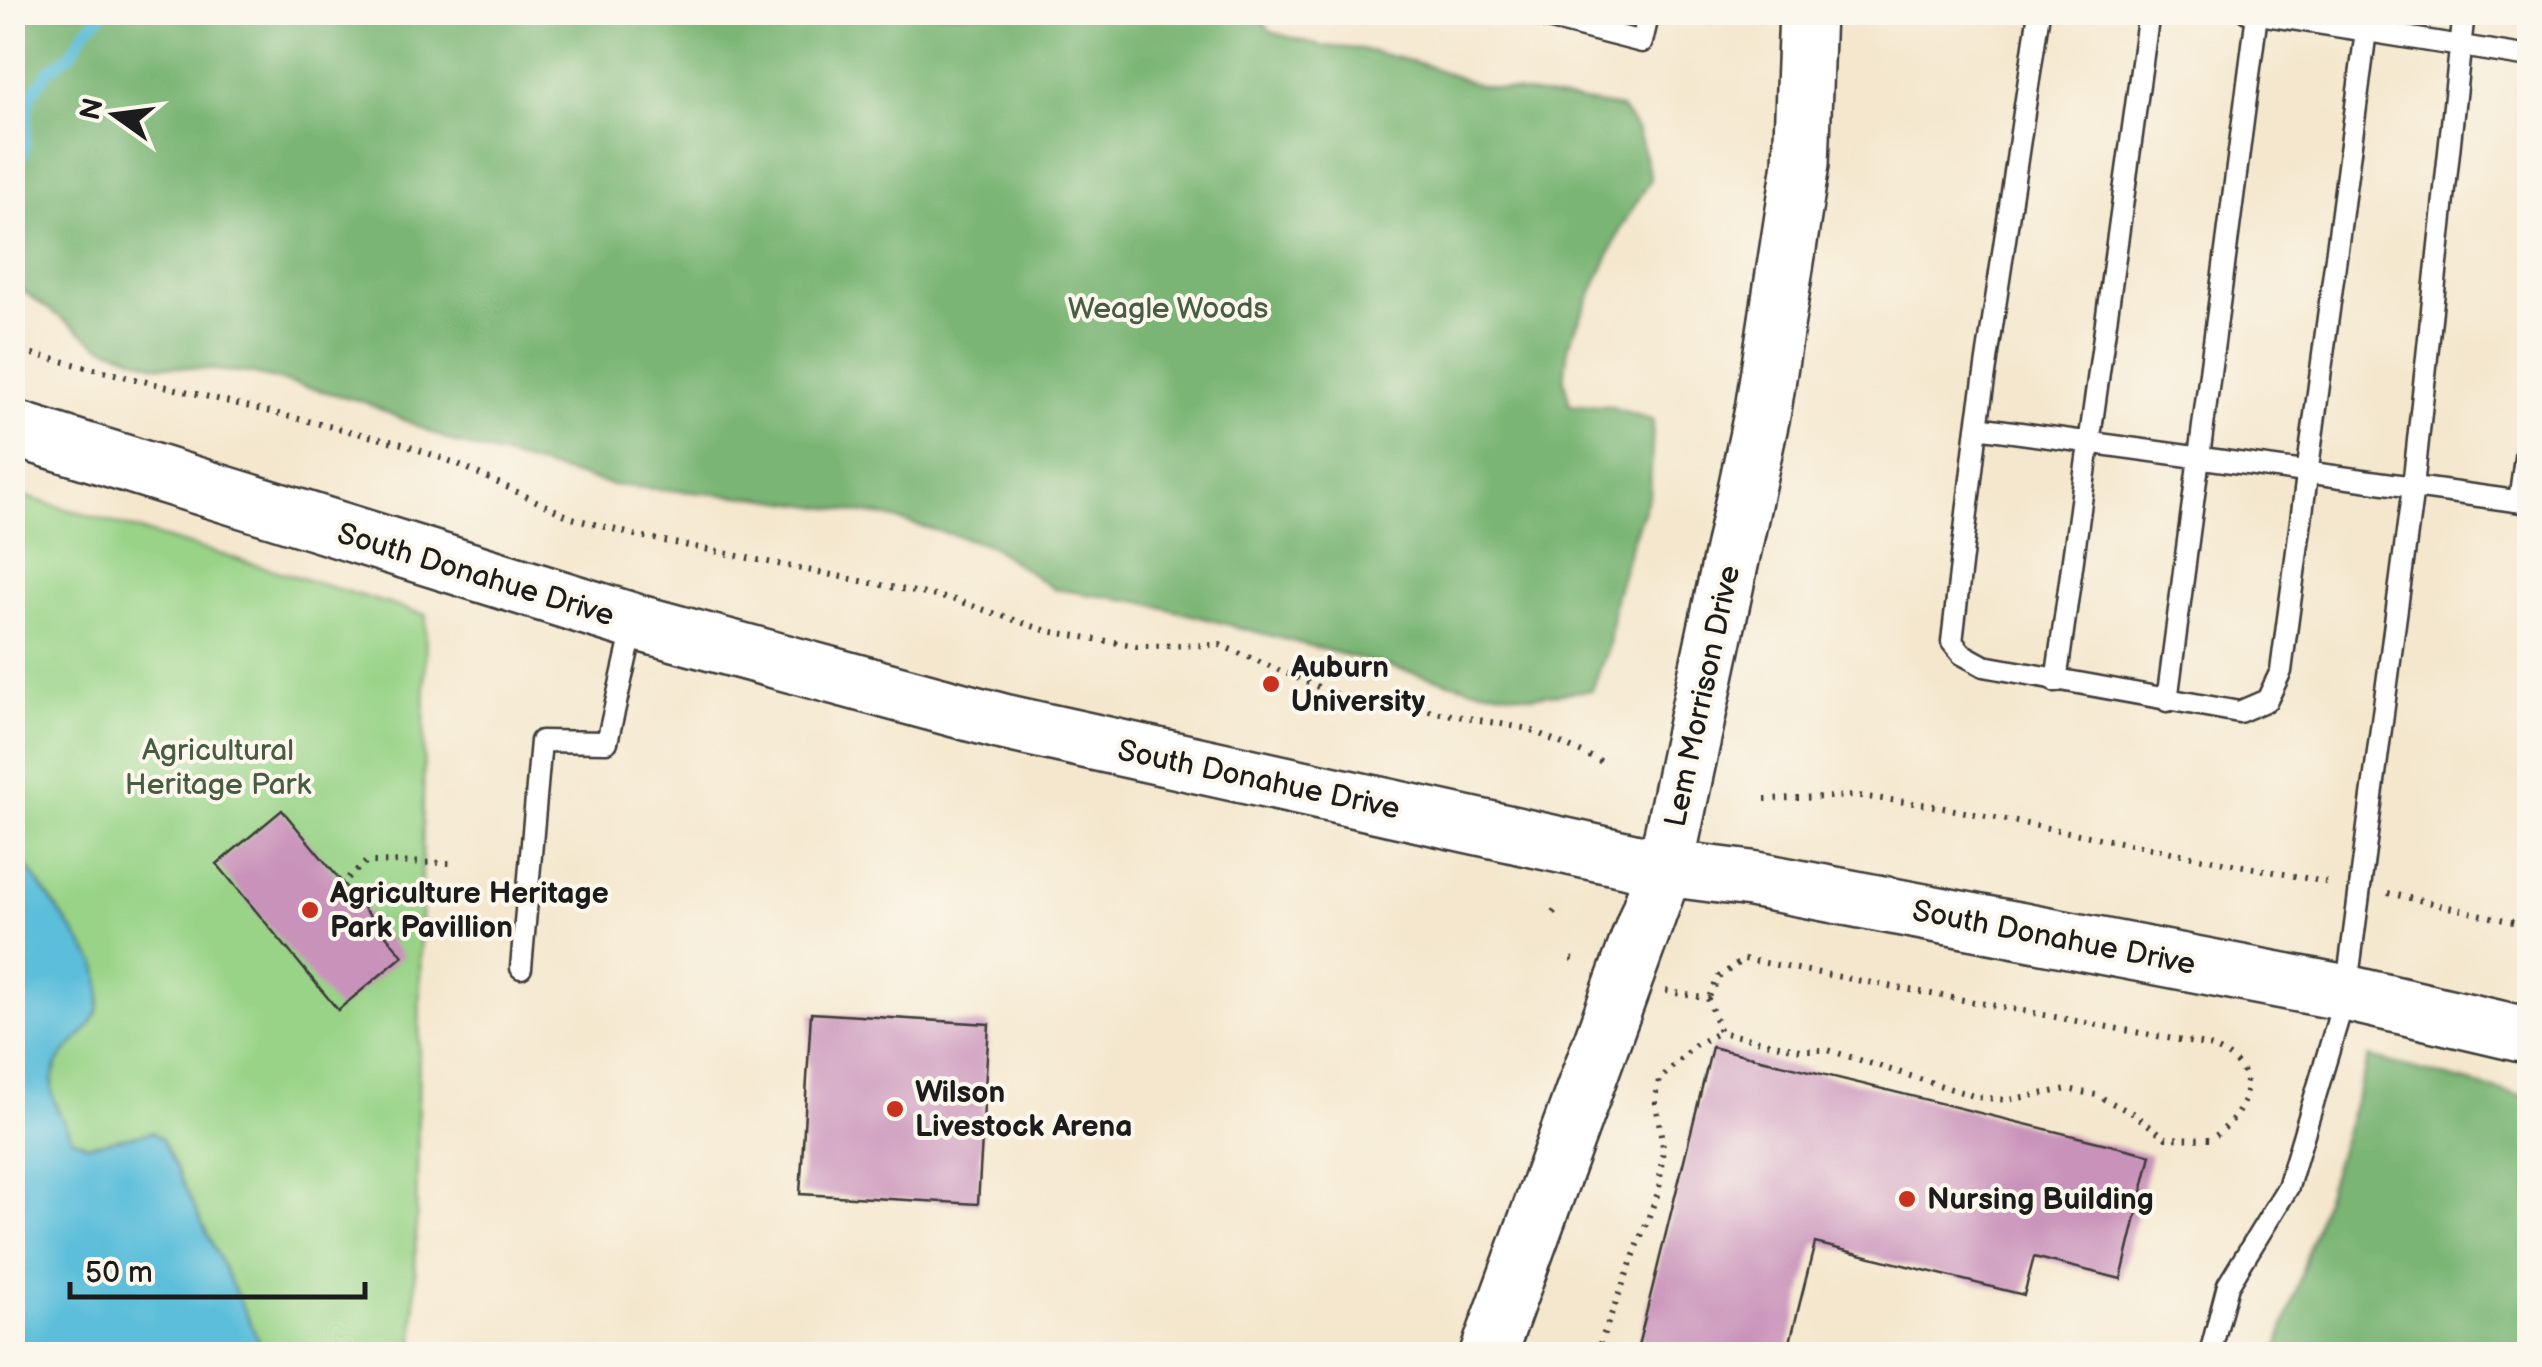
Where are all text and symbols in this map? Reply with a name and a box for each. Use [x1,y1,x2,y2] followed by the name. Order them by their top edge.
[65,65,165,165] north arrow
[74,95,111,124] text: N
[1068,291,1268,327] park label: Weagle Woods
[333,516,618,634] street label: South Donahue Drive
[1658,562,1748,830] street label: Lem Morrison Drive
[1290,650,1425,720] place label: Auburn University
[1260,673,1282,695] marker: Auburn University
[1114,732,1403,827] street label: South Donahue Drive
[125,733,311,803] park label: Agricultural Heritage Park
[329,876,609,946] place label: Agriculture Heritage Park Pavillion
[1909,893,2198,983] street label: South Donahue Drive
[299,899,321,921] marker: Agriculture Heritage Park Pavillion
[915,1075,1133,1145] place label: Wilson Livestock Arena
[884,1098,906,1120] marker: Wilson Livestock Arena
[1927,1182,2154,1218] place label: Nursing Building
[1896,1188,1918,1210] marker: Nursing Building
[70,1237,365,1299] scale bar
[85,1255,153,1291] text: 50 m

